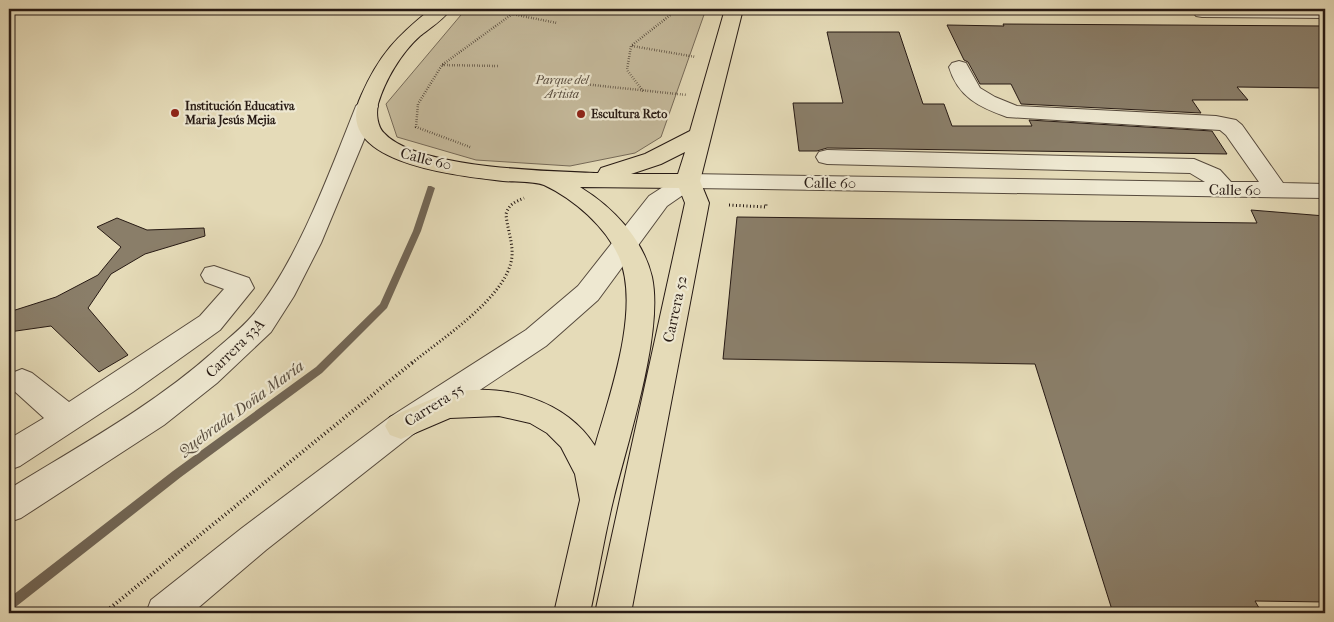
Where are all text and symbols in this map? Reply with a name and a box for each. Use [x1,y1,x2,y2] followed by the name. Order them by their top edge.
[535,73,591,101] park label: Parque del Artista
[184,99,295,128] place label: Institución Educativa Maria Jesús Mejia
[169,107,181,119] marker: Institución Educativa Maria Jesús Mejia
[591,107,667,121] place label: Escultura Reto
[575,108,587,120] marker: Escultura Reto
[398,144,454,174] street label: Calle 60
[804,174,856,192] street label: Calle 60
[1209,181,1261,199] street label: Calle 60
[659,274,691,344] street label: Carrera 52
[202,315,268,381] street label: Carrera 53A
[174,356,308,461] water label: Quebrada Doña María
[401,380,467,430] street label: Carrera 55

